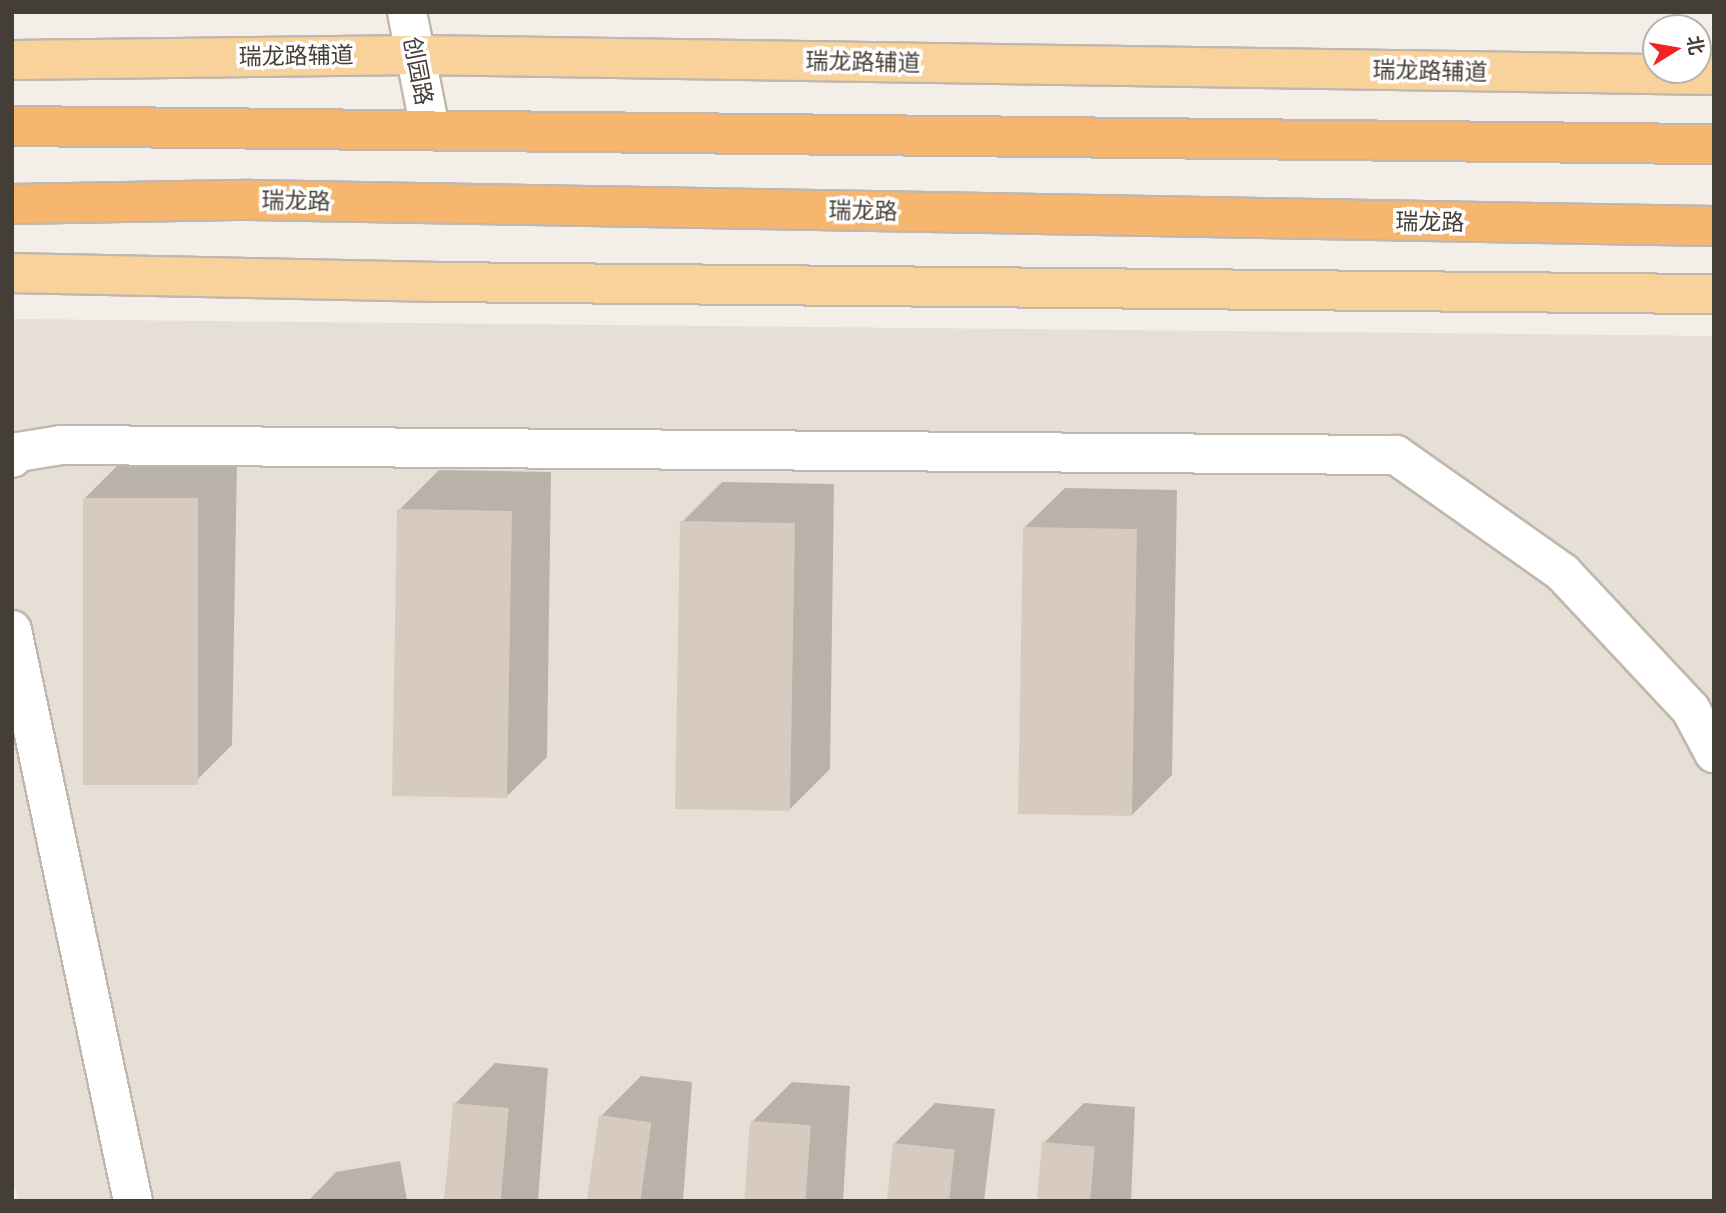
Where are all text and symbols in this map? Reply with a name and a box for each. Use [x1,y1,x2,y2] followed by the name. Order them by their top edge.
[1642,14,1712,84] north arrow
[1681,34,1710,57] text: 北
[398,35,438,107] street label: 创园路
[238,41,354,71] street label: 瑞龙路辅道
[805,47,921,77] street label: 瑞龙路辅道
[1372,56,1488,86] street label: 瑞龙路辅道
[261,187,331,215] street label: 瑞龙路
[828,197,898,225] street label: 瑞龙路
[1395,208,1465,236] street label: 瑞龙路

